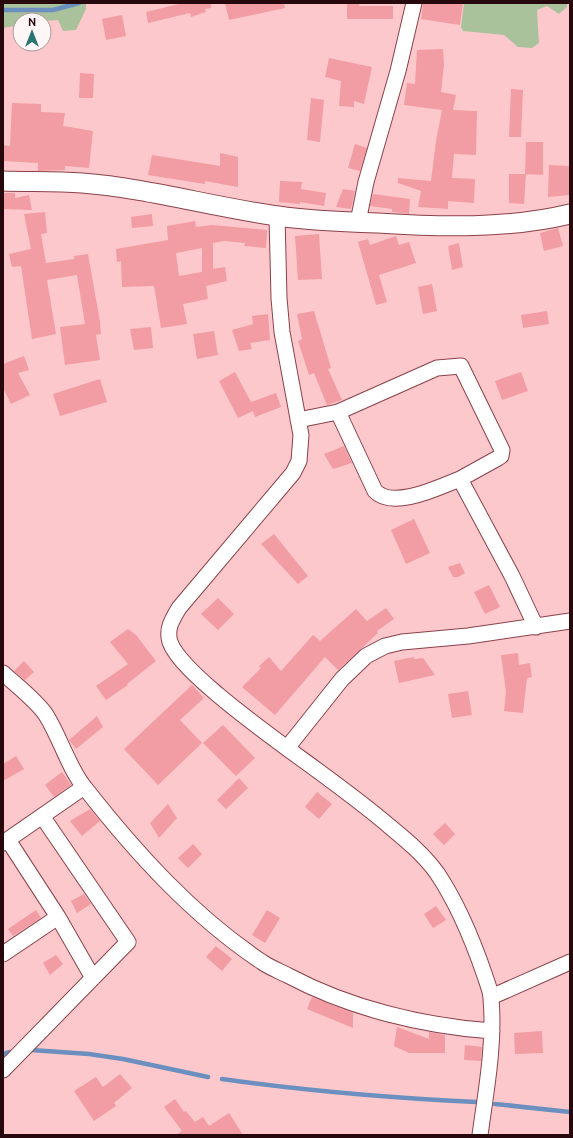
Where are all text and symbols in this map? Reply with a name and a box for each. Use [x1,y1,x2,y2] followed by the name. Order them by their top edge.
[12,12,52,52] north arrow
[28,16,36,28] text: N

